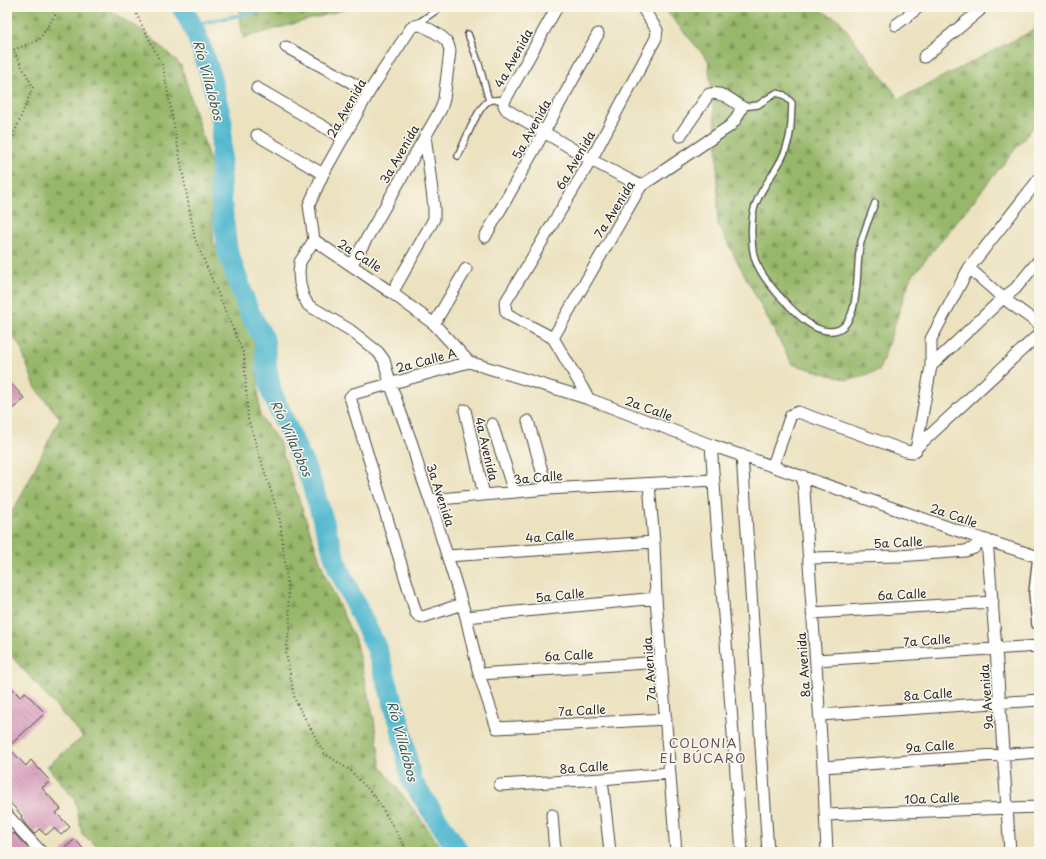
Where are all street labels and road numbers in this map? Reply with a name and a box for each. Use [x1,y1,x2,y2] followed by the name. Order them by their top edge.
[489,25,537,91] street label: 4a Avenida
[322,75,370,141] street label: 2a Avenida
[507,95,555,162] street label: 5a Avenida
[375,121,423,187] street label: 3a Avenida
[551,127,599,193] street label: 6a Avenida
[589,177,639,241] street label: 7a Avenida
[334,234,386,276] street label: 2a Calle
[394,343,458,377] street label: 2a Calle A
[623,391,676,425] street label: 2a Calle
[471,415,503,483] street label: 4a Avenida
[422,461,460,529] street label: 3a Avenida
[513,466,564,488] street label: 3a Calle
[928,498,981,532] street label: 2a Calle
[525,525,576,547] street label: 4a Calle
[873,532,924,552] street label: 5a Calle
[535,583,586,607] street label: 5a Calle
[877,584,927,604] street label: 6a Calle
[903,629,952,651] street label: 7a Calle
[792,631,814,698] street label: 8a Avenida
[638,636,660,702] street label: 7a Avenida
[544,645,594,665] street label: 6a Calle
[975,663,997,730] street label: 9a Avenida
[903,683,954,705] street label: 8a Calle
[558,700,607,720] street label: 7a Calle
[905,735,955,757] street label: 9a Calle
[559,756,610,778] street label: 8a Calle
[904,788,960,808] street label: 10a Calle

